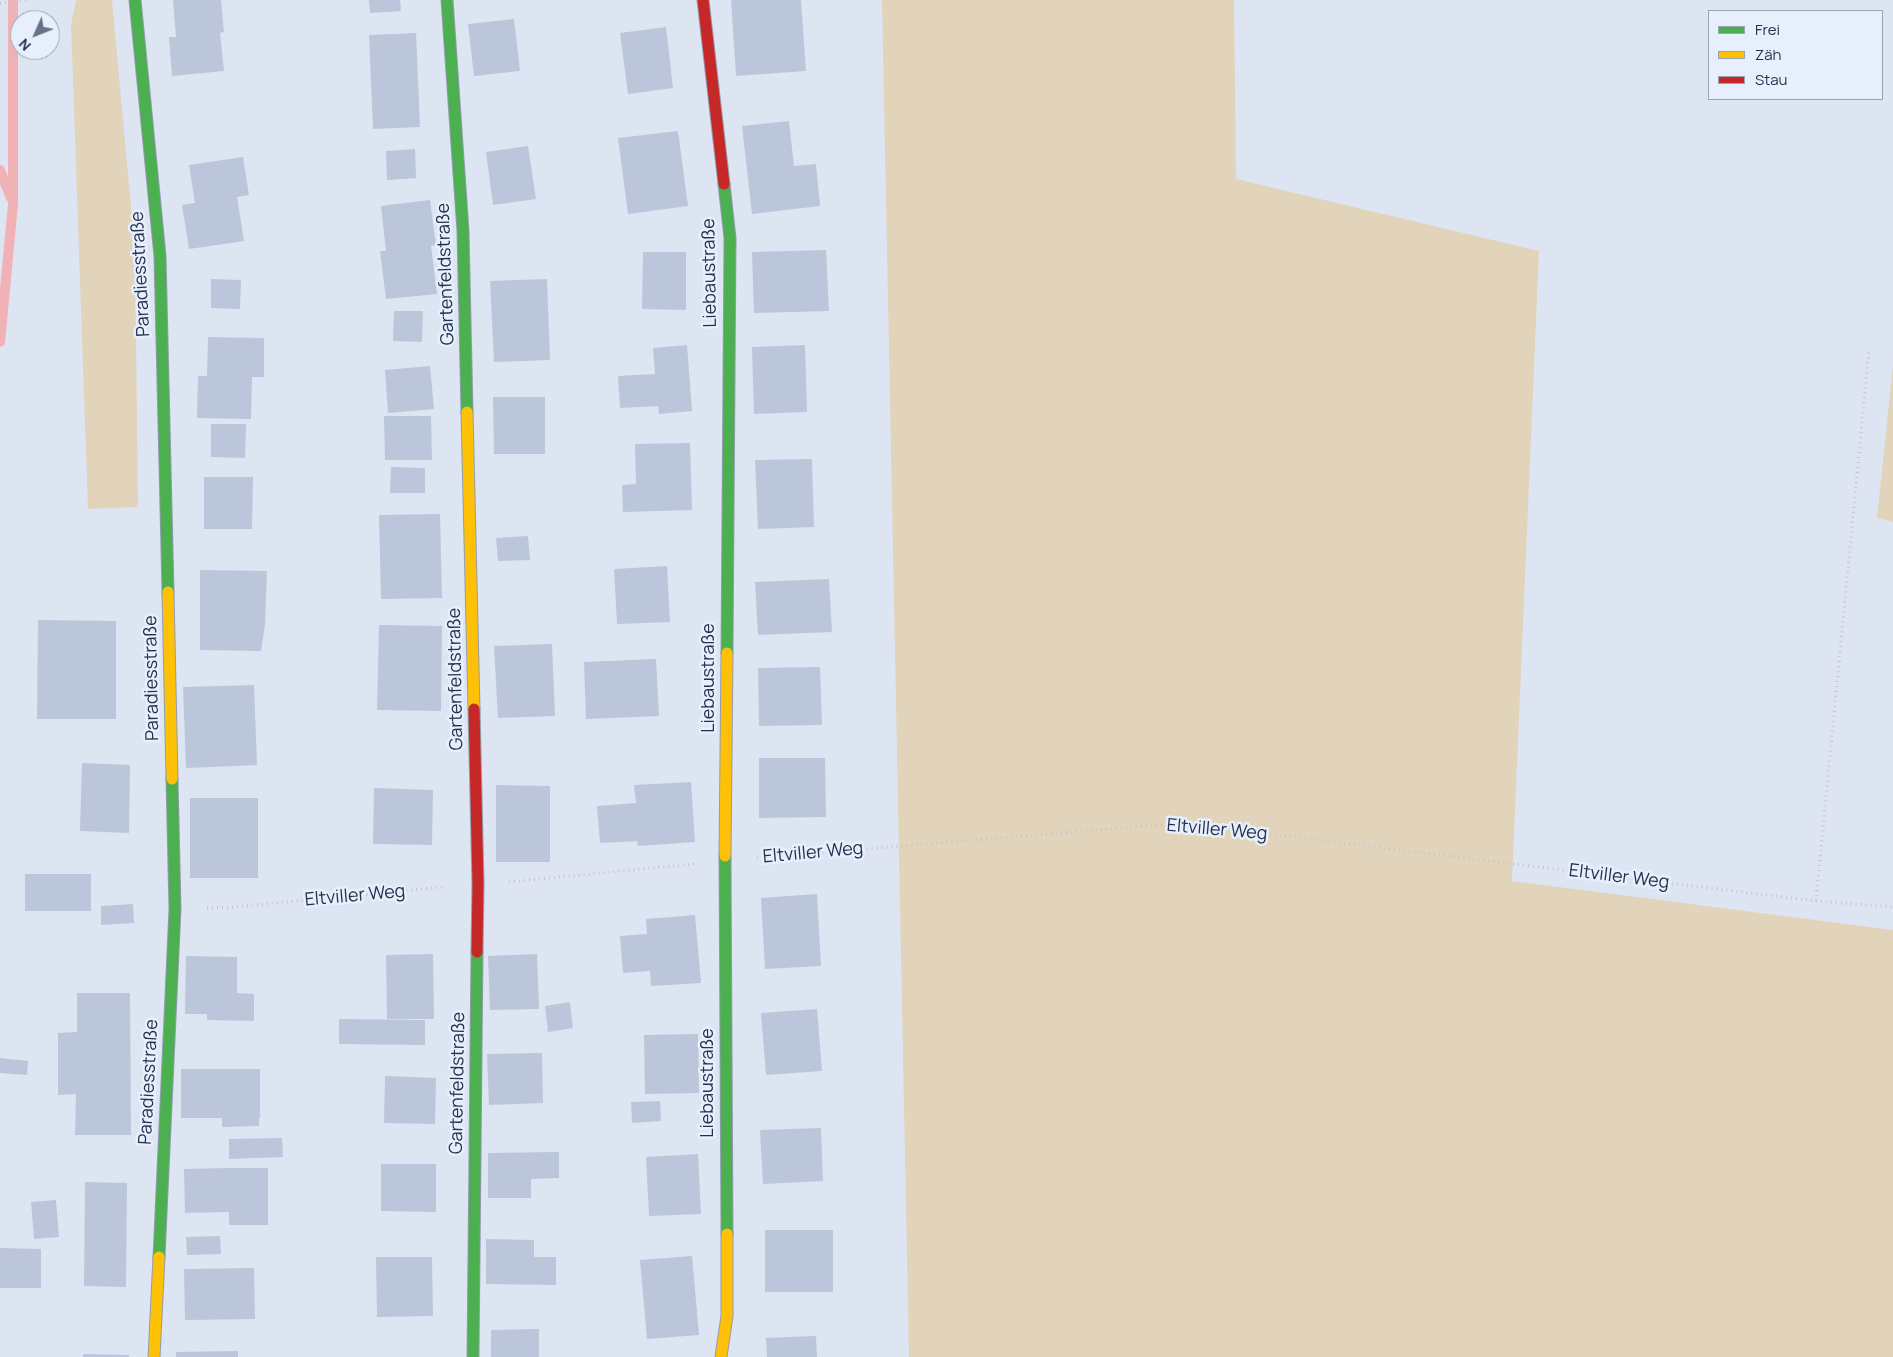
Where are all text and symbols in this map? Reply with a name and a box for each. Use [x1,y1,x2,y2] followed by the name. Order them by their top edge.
[10,10,60,60] north arrow
[1708,10,1883,100] legend
[1755,19,1780,40] text: Frei
[14,35,35,55] text: N
[1755,44,1781,65] text: Zäh
[1755,69,1788,90] text: Stau
[433,202,459,346] street label: Gartenfeldstraße
[127,211,155,337] street label: Paradiesstraße
[698,218,722,328] street label: Liebaustraße
[444,608,468,750] street label: Gartenfeldstraße
[140,615,164,741] street label: Paradiesstraße
[698,623,720,733] street label: Liebaustraße
[1166,815,1268,845] street label: Eltviller Weg
[762,838,864,868] street label: Eltviller Weg
[1568,860,1670,894] street label: Eltviller Weg
[304,881,406,911] street label: Eltviller Weg
[446,1012,470,1154] street label: Gartenfeldstraße
[135,1019,163,1145] street label: Paradiesstraße
[697,1028,719,1138] street label: Liebaustraße

